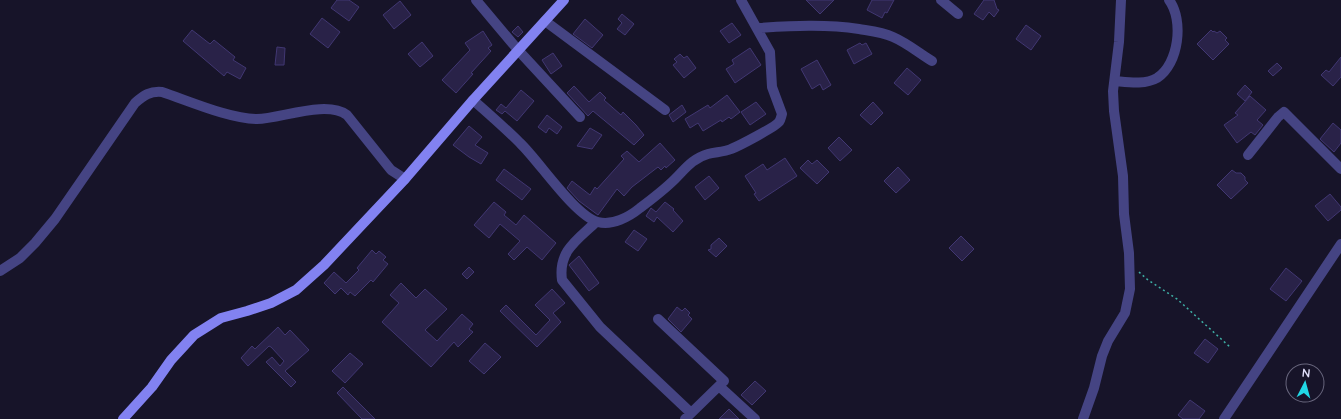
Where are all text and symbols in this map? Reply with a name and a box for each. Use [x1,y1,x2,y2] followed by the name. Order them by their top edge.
[1285,363,1325,403] north arrow
[1301,366,1311,379] text: N

